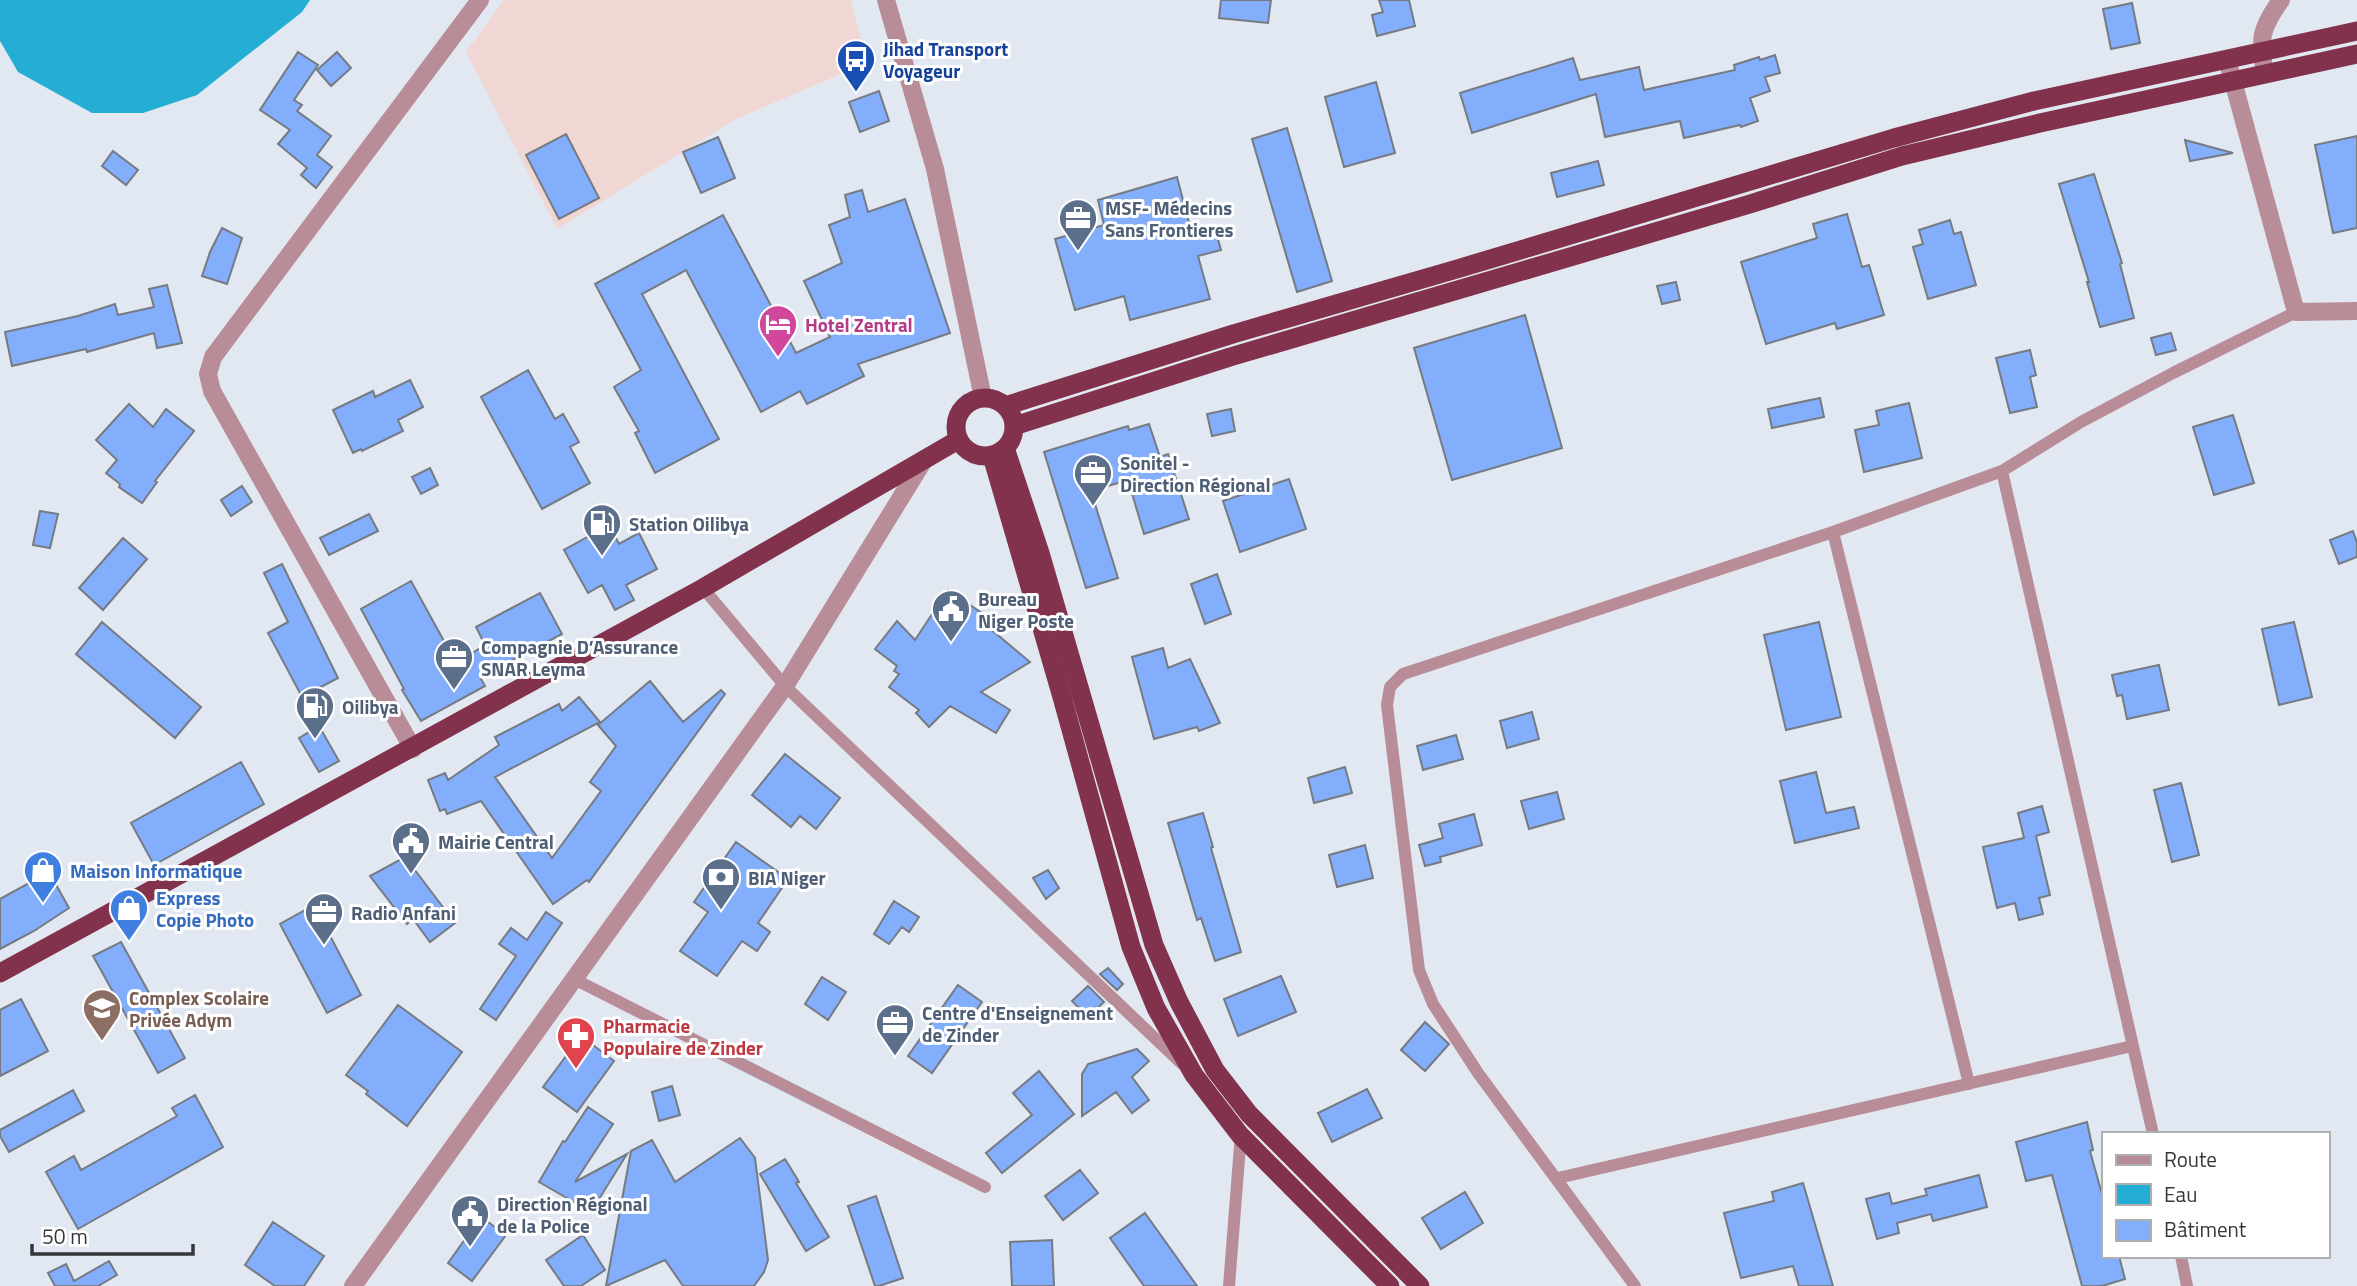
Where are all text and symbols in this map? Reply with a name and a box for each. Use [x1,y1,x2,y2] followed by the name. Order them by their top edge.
[883,34,1008,85] place label: Jihad Transport Voyageur
[835,38,877,93] bus stop icon: Jihad Transport Voyageur
[1105,193,1233,244] place label: MSF- Médecins Sans Frontieres
[1057,197,1099,252] office icon: MSF- Médecins Sans Frontieres
[757,303,799,358] hotel icon: Hotel Zentral
[805,310,913,339] place label: Hotel Zentral
[1120,448,1271,499] place label: Sonitel - Direction Régional
[1072,452,1114,507] office icon: Sonitel - Direction Régional
[581,502,623,557] fuel station icon: Station Oilibya
[629,509,749,538] place label: Station Oilibya
[978,584,1074,635] place label: Bureau Niger Poste
[930,588,972,643] public building icon: Bureau Niger Poste
[481,632,678,683] place label: Compagnie D’Assurance SNAR Leyma
[433,636,475,691] office icon: Compagnie D’Assurance SNAR Leyma
[294,685,336,740] fuel station icon: Oilibya
[342,692,399,721] place label: Oilibya
[390,820,432,875] public building icon: Mairie Central
[438,827,554,856] place label: Mairie Central
[22,849,64,904] shop icon: Maison Informatique
[70,856,243,885] place label: Maison Informatique
[700,856,742,911] bank icon: BIA Niger
[748,863,826,892] place label: BIA Niger
[156,883,254,934] place label: Express Copie Photo
[108,887,150,942] shop icon: Express Copie Photo
[303,891,345,946] office icon: Radio Anfani
[351,898,456,927] place label: Radio Anfani
[129,983,269,1034] place label: Complex Scolaire Privée Adym
[81,987,123,1042] school or university icon: Complex Scolaire Privée Adym
[922,998,1113,1049] place label: Centre d'Enseignement de Zinder
[874,1002,916,1057] office icon: Centre d'Enseignement de Zinder
[603,1011,763,1062] place label: Pharmacie Populaire de Zinder
[555,1015,597,1070] pharmacy icon: Pharmacie Populaire de Zinder
[2102,1132,2329,1258] legend
[2164,1143,2217,1175] text: Route
[2164,1178,2197,1210] text: Eau
[497,1189,648,1240] place label: Direction Régional de la Police
[449,1193,491,1248] public building icon: Direction Régional de la Police
[32,1212,192,1256] scale bar
[2164,1213,2247,1245] text: Bâtiment
[42,1220,88,1252] text: 50 m

